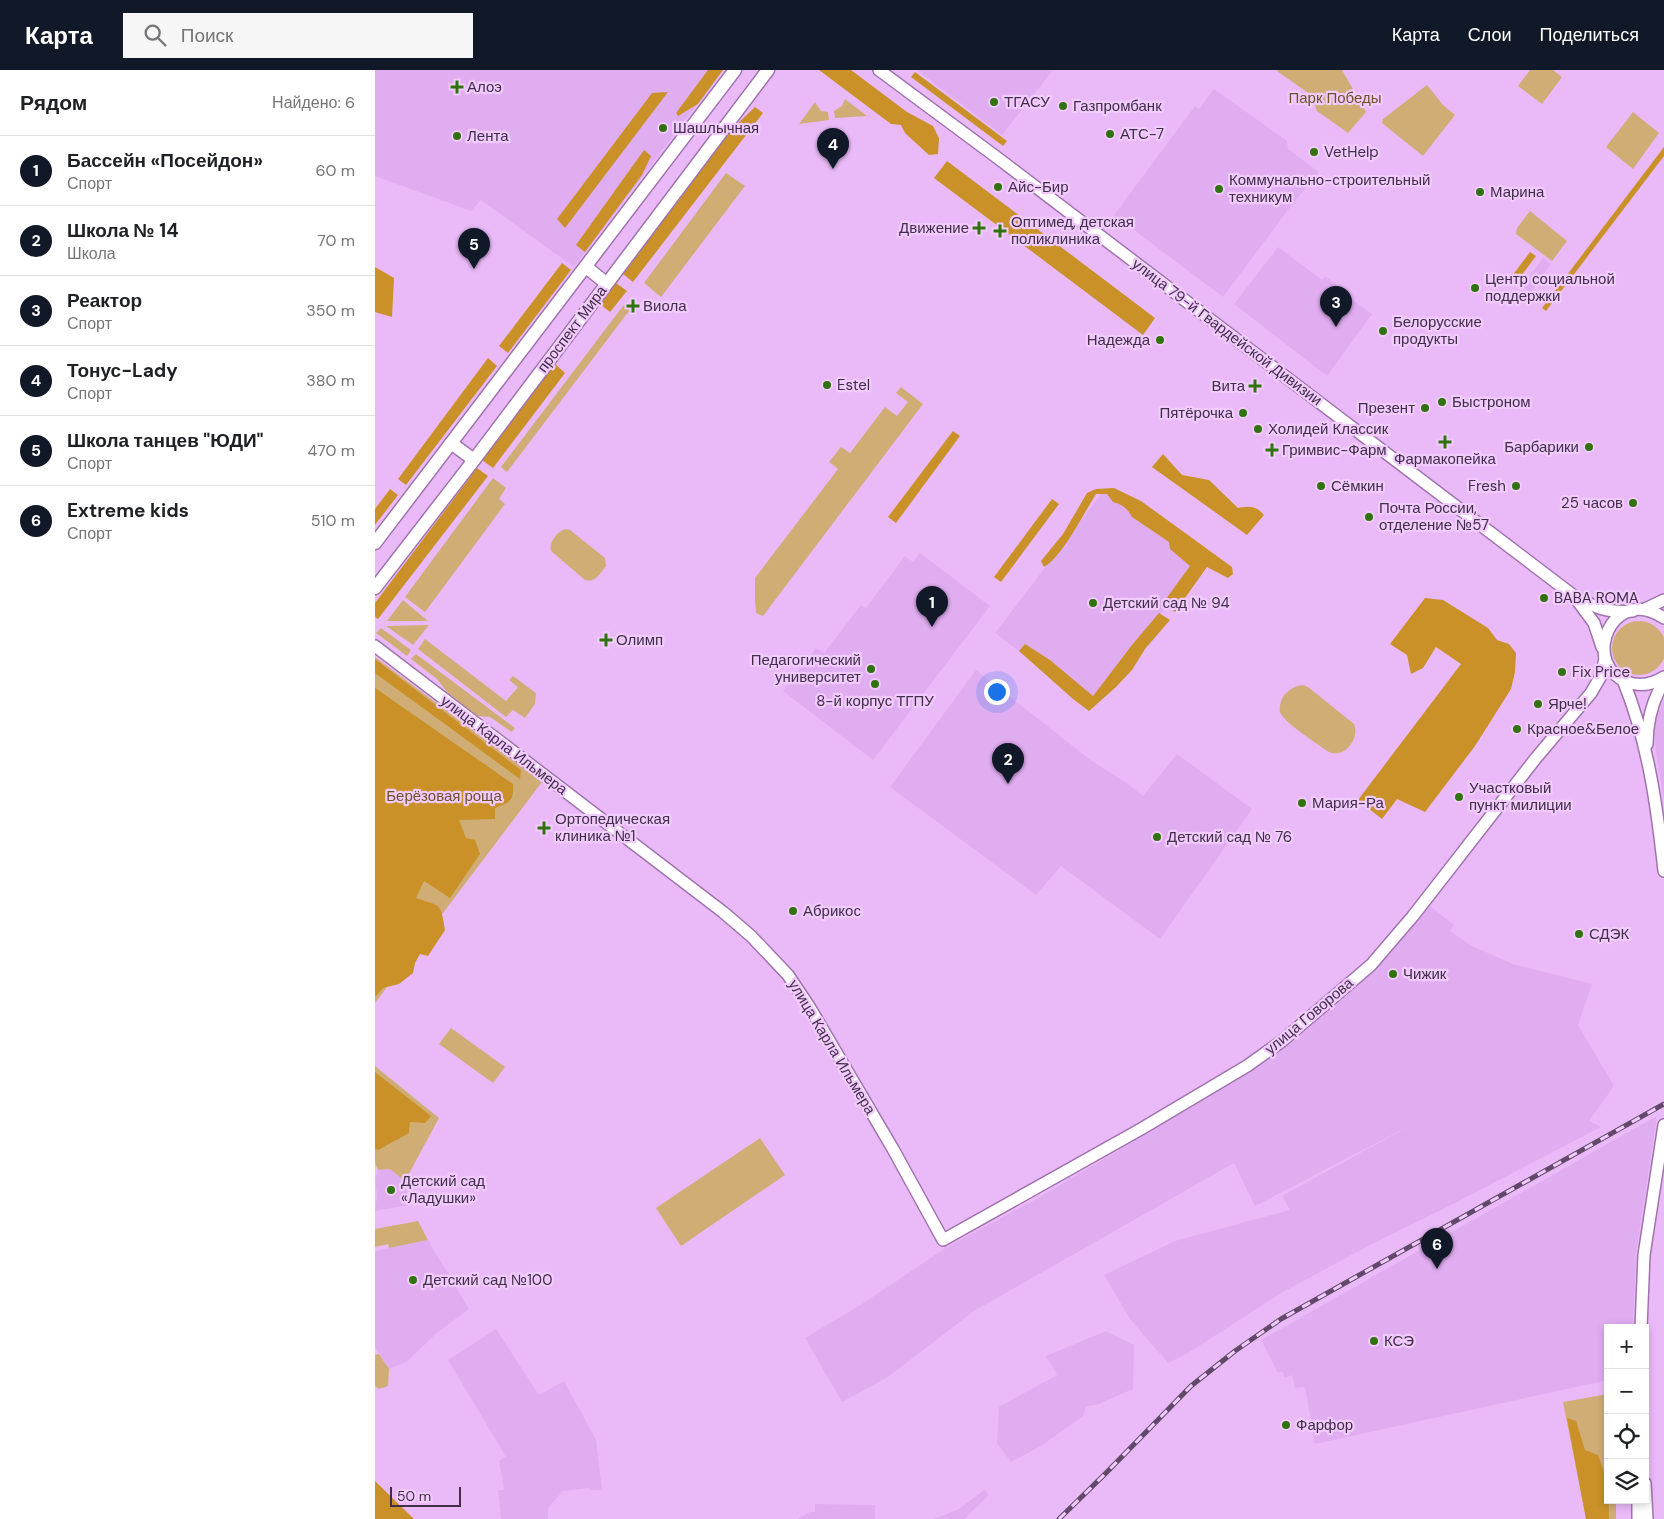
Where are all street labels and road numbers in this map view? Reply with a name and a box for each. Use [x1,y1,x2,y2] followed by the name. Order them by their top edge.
[1128,254,1326,410] street label: улица 79-й Гвардейской Дивизии
[533,281,612,377] street label: проспект Мира
[437,691,572,800] street label: улица Карла Ильмера
[1261,973,1358,1059] street label: улица Говорова
[784,976,881,1119] street label: улица Карла Ильмера

